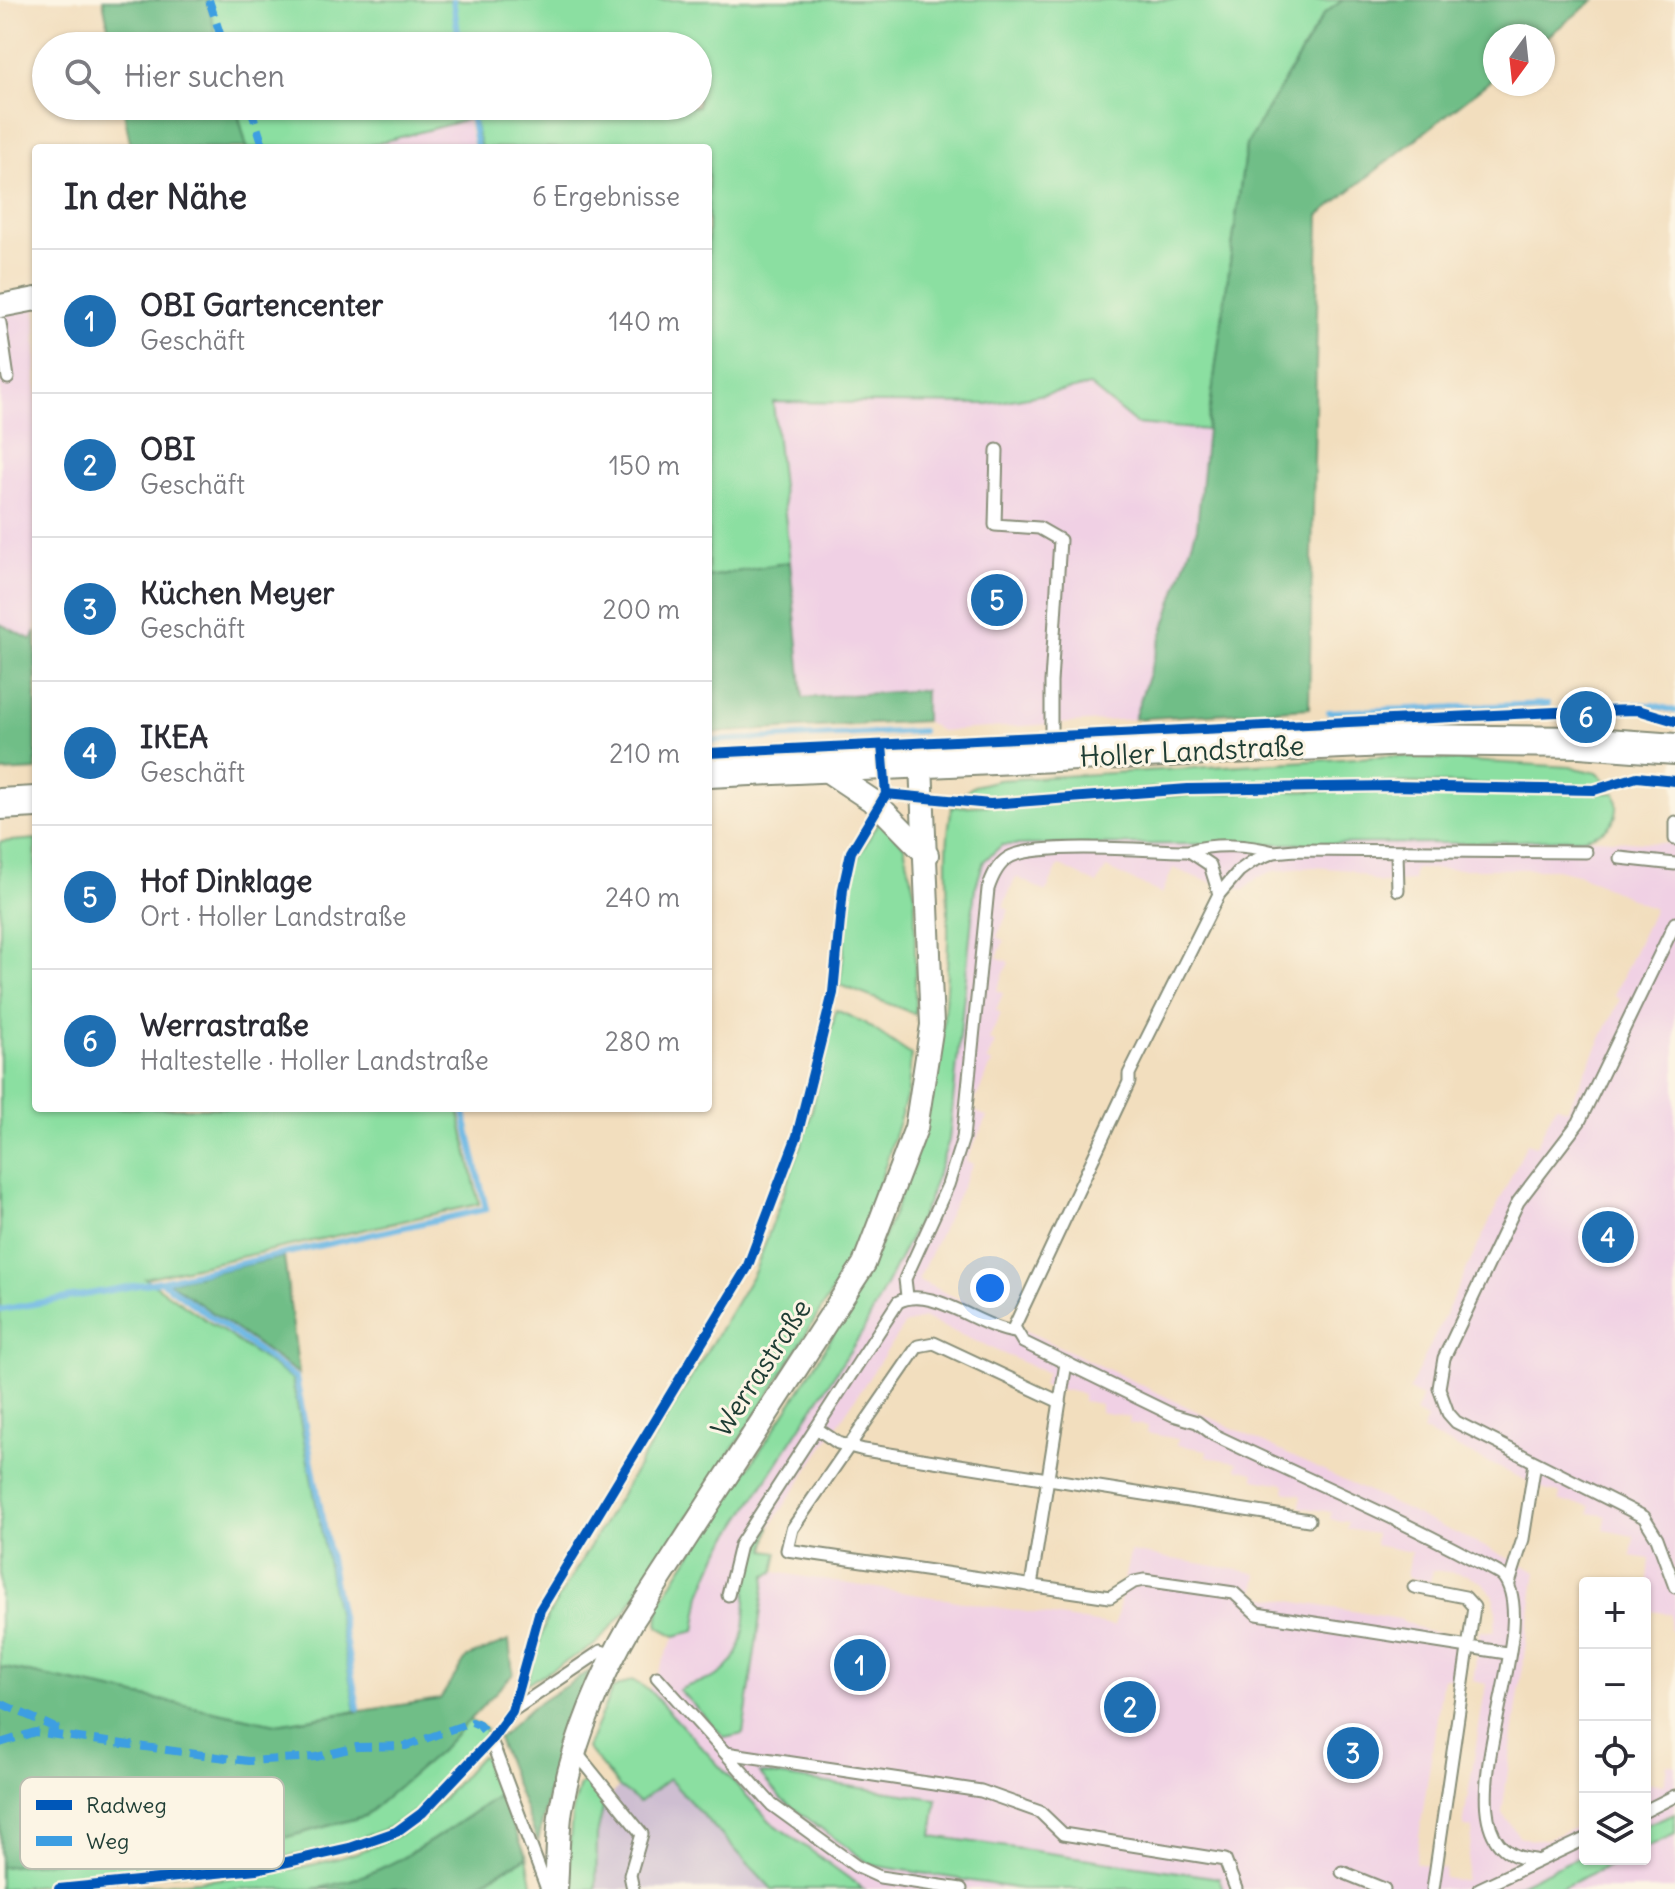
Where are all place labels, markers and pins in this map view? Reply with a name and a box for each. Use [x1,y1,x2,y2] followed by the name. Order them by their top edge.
[971,570,1023,630] pin: 5
[1560,687,1612,747] pin: 6
[1582,1207,1634,1267] pin: 4
[834,1635,886,1695] pin: 1
[1104,1677,1156,1737] pin: 2
[1327,1723,1379,1783] pin: 3

